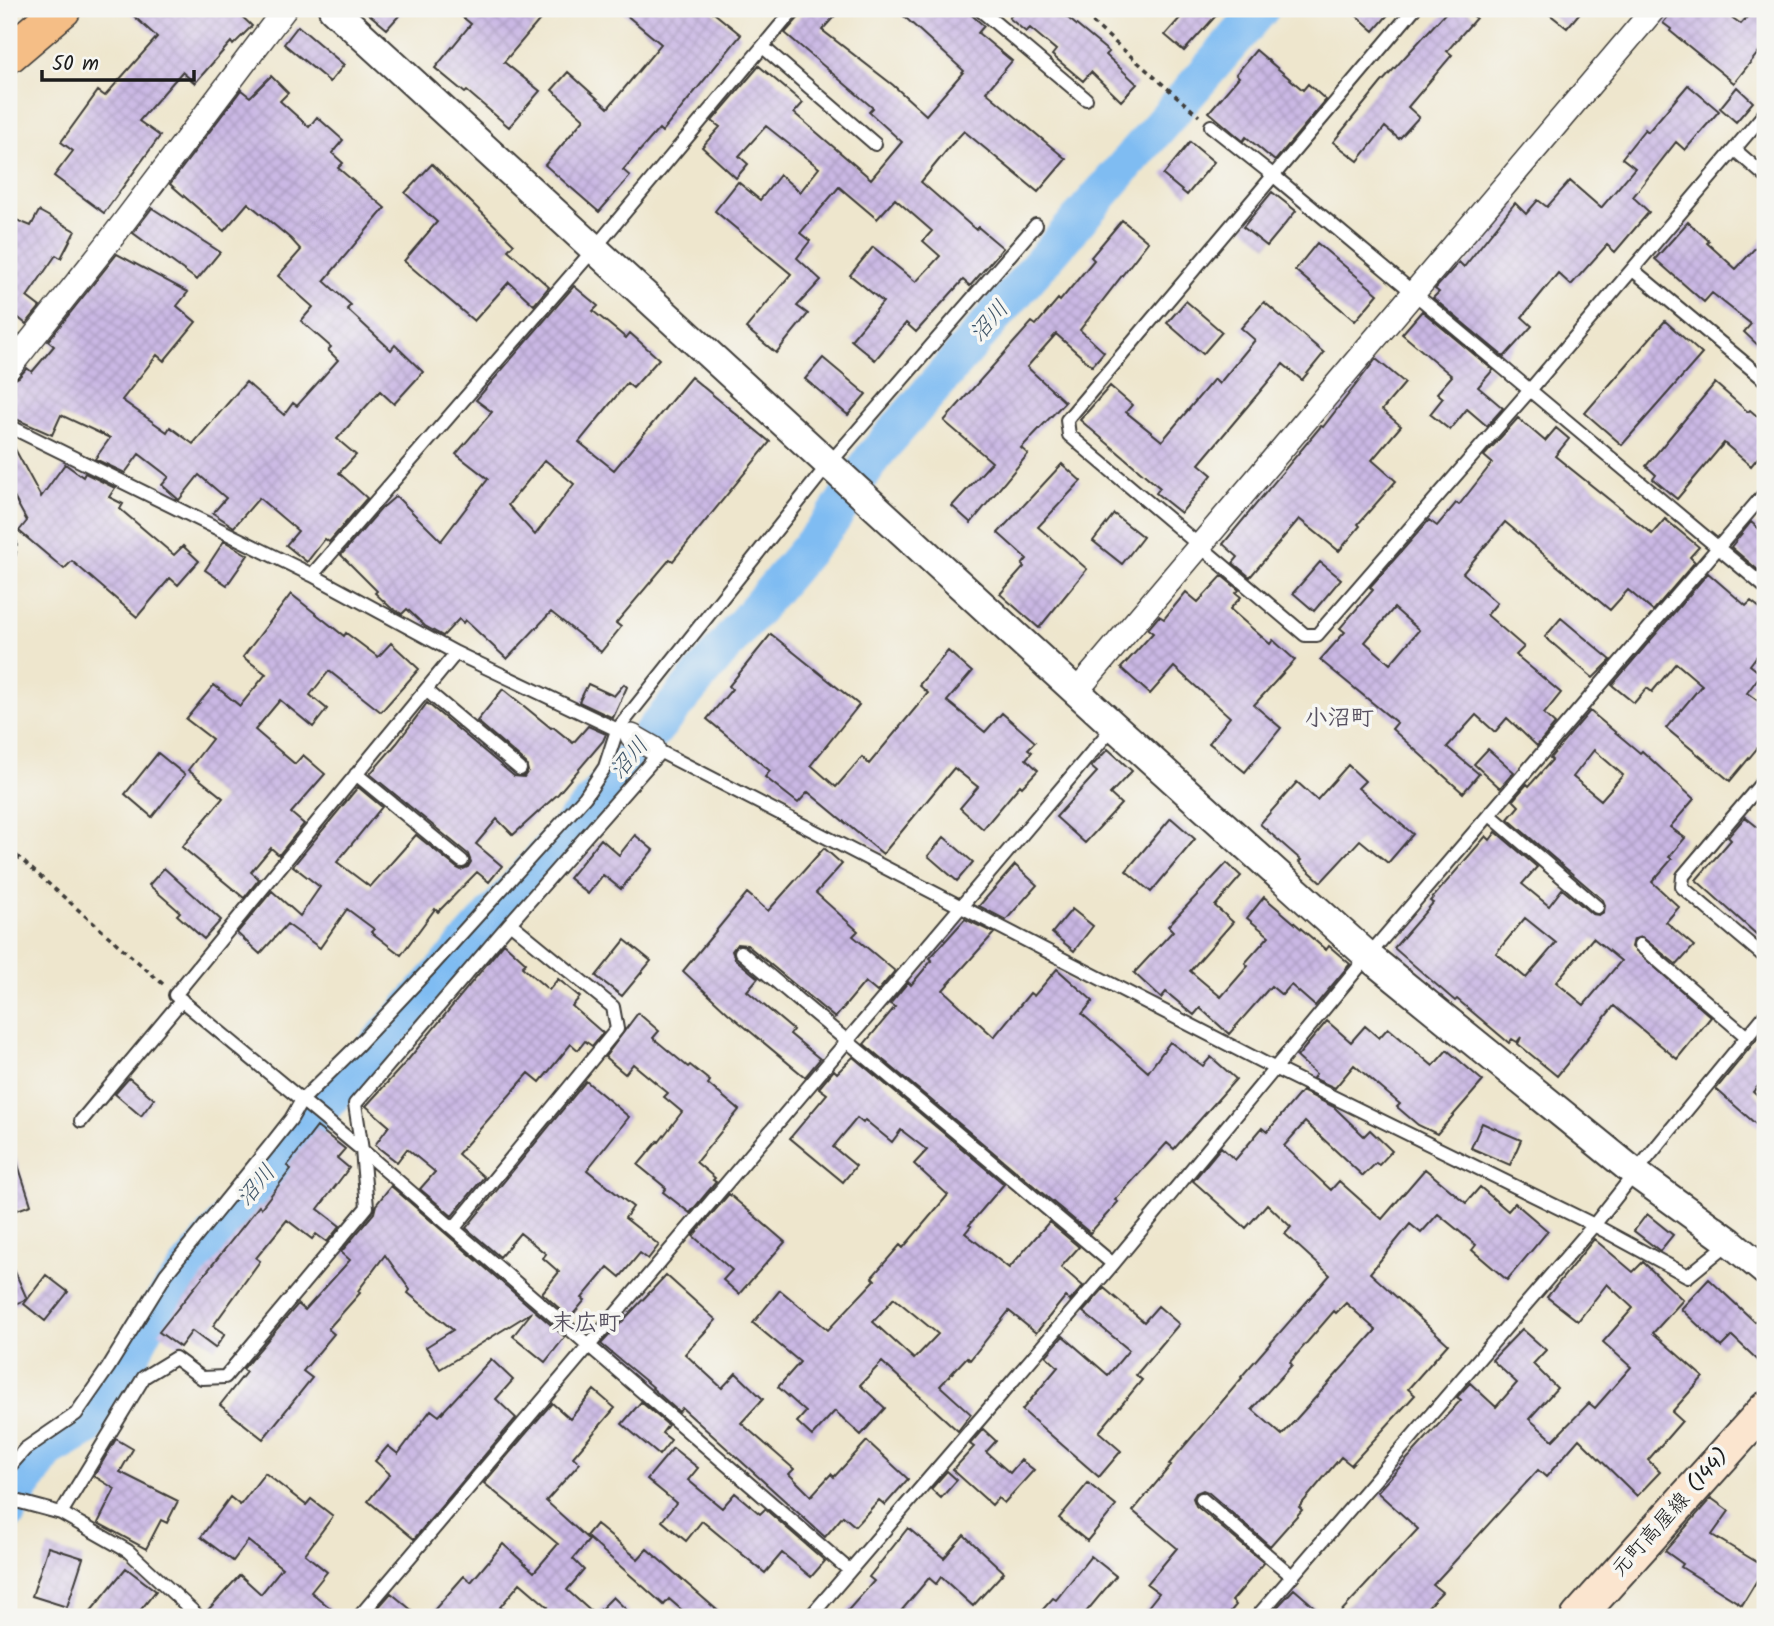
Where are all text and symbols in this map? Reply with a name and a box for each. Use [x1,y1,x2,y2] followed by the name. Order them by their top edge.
[42,38,194,82] scale bar
[52,48,99,81] text: 50 m
[961,293,1019,351] water label: 沼川
[1305,701,1374,737] district label: 小沼町
[601,730,659,788] water label: 沼川
[228,1157,286,1215] water label: 沼川
[552,1306,621,1342] district label: 末広町
[1604,1441,1738,1585] street label: 元町高屋線 (144)

